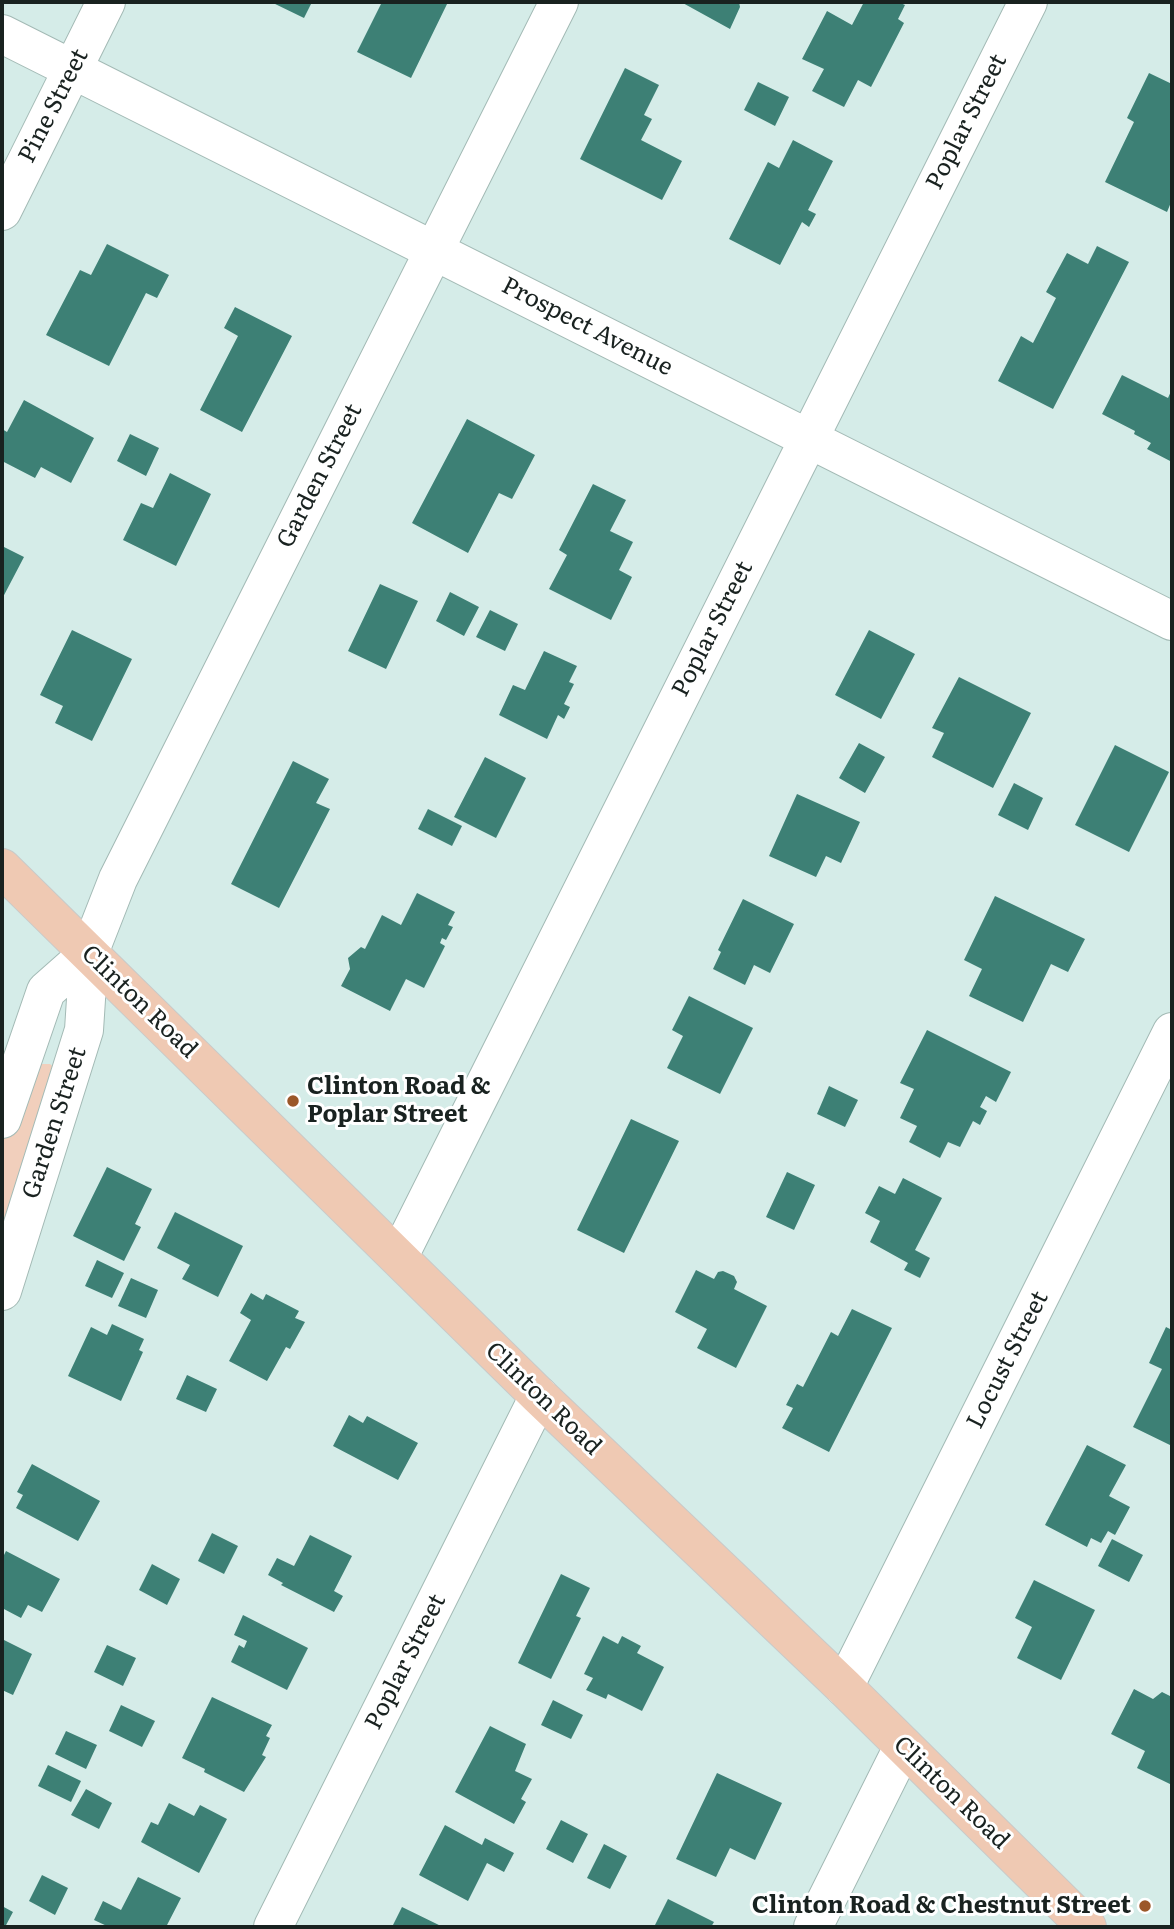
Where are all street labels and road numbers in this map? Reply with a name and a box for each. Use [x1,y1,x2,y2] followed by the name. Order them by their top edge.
[13,44,95,168] street label: Pine Street
[921,49,1013,195] street label: Poplar Street
[497,271,677,383] street label: Prospect Avenue
[271,399,369,553] street label: Garden Street
[667,556,759,702] street label: Poplar Street
[75,940,203,1064] street label: Clinton Road
[17,1043,93,1203] street label: Garden Street
[961,1286,1055,1434] street label: Locust Street
[479,1337,607,1461] street label: Clinton Road
[360,1589,452,1735] street label: Poplar Street
[887,1731,1015,1855] street label: Clinton Road

